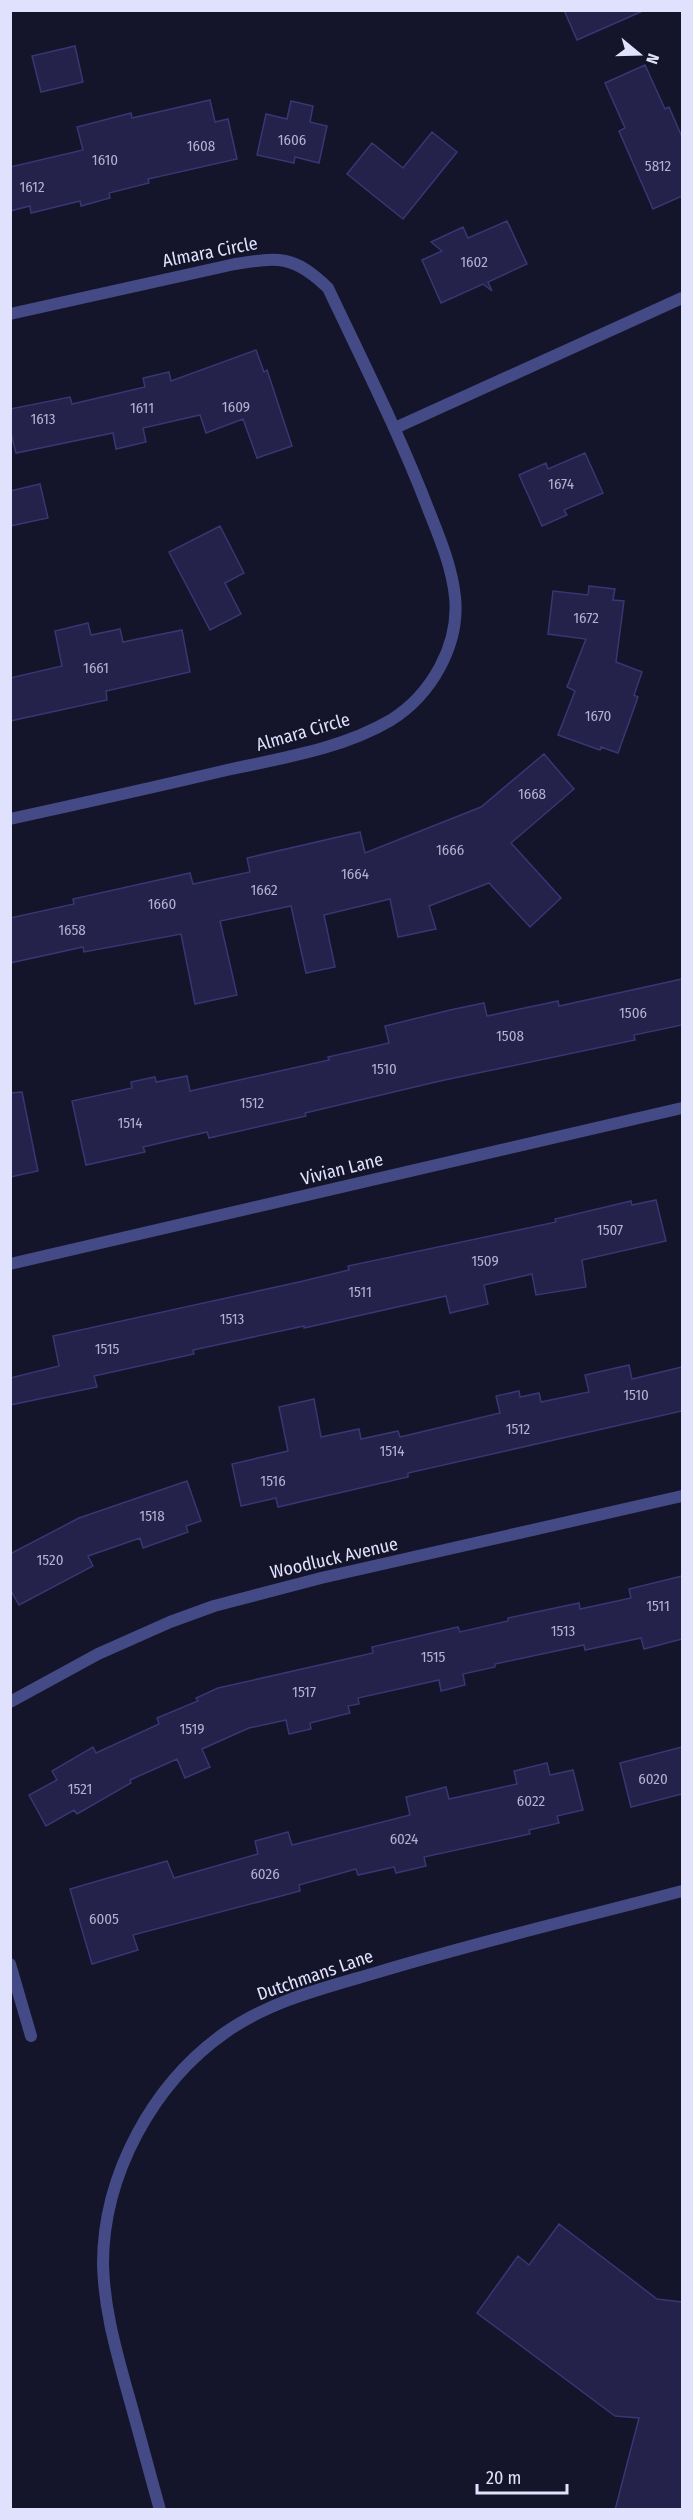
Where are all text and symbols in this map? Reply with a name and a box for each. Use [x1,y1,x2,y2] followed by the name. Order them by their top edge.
[609,24,669,84] north arrow
[642,51,663,66] text: N
[278,131,306,149] house number: 1606
[187,137,215,155] house number: 1608
[92,151,118,169] house number: 1610
[645,157,672,175] house number: 5812
[19,178,45,196] house number: 1612
[161,232,260,272] street label: Almara Circle
[460,253,488,271] house number: 1602
[222,398,250,416] house number: 1609
[130,399,154,417] house number: 1611
[30,410,56,428] house number: 1613
[548,475,574,493] house number: 1674
[573,609,599,627] house number: 1672
[83,659,109,677] house number: 1661
[585,707,611,725] house number: 1670
[254,708,352,756] street label: Almara Circle
[518,785,546,803] house number: 1668
[436,841,464,859] house number: 1666
[341,865,369,883] house number: 1664
[250,881,278,899] house number: 1662
[148,895,176,913] house number: 1660
[58,921,86,939] house number: 1658
[619,1004,647,1022] house number: 1506
[496,1027,524,1045] house number: 1508
[371,1060,397,1078] house number: 1510
[240,1094,265,1112] house number: 1512
[117,1114,143,1132] house number: 1514
[299,1148,385,1190] street label: Vivian Lane
[597,1221,623,1239] house number: 1507
[471,1252,499,1270] house number: 1509
[348,1283,372,1301] house number: 1511
[220,1310,245,1328] house number: 1513
[95,1340,119,1358] house number: 1515
[623,1386,649,1404] house number: 1510
[506,1420,531,1438] house number: 1512
[379,1442,405,1460] house number: 1514
[260,1472,286,1490] house number: 1516
[139,1507,165,1525] house number: 1518
[268,1533,400,1583] street label: Woodluck Avenue
[36,1551,64,1569] house number: 1520
[646,1597,670,1615] house number: 1511
[551,1622,576,1640] house number: 1513
[421,1648,445,1666] house number: 1515
[292,1683,316,1701] house number: 1517
[179,1720,205,1738] house number: 1519
[638,1770,668,1788] house number: 6020
[68,1780,92,1798] house number: 1521
[517,1792,546,1810] house number: 6022
[390,1830,418,1848] house number: 6024
[250,1865,280,1883] house number: 6026
[89,1910,119,1928] house number: 6005
[254,1945,376,2005] street label: Dutchmans Lane
[477,2457,567,2495] scale bar
[486,2467,521,2489] text: 20 m

